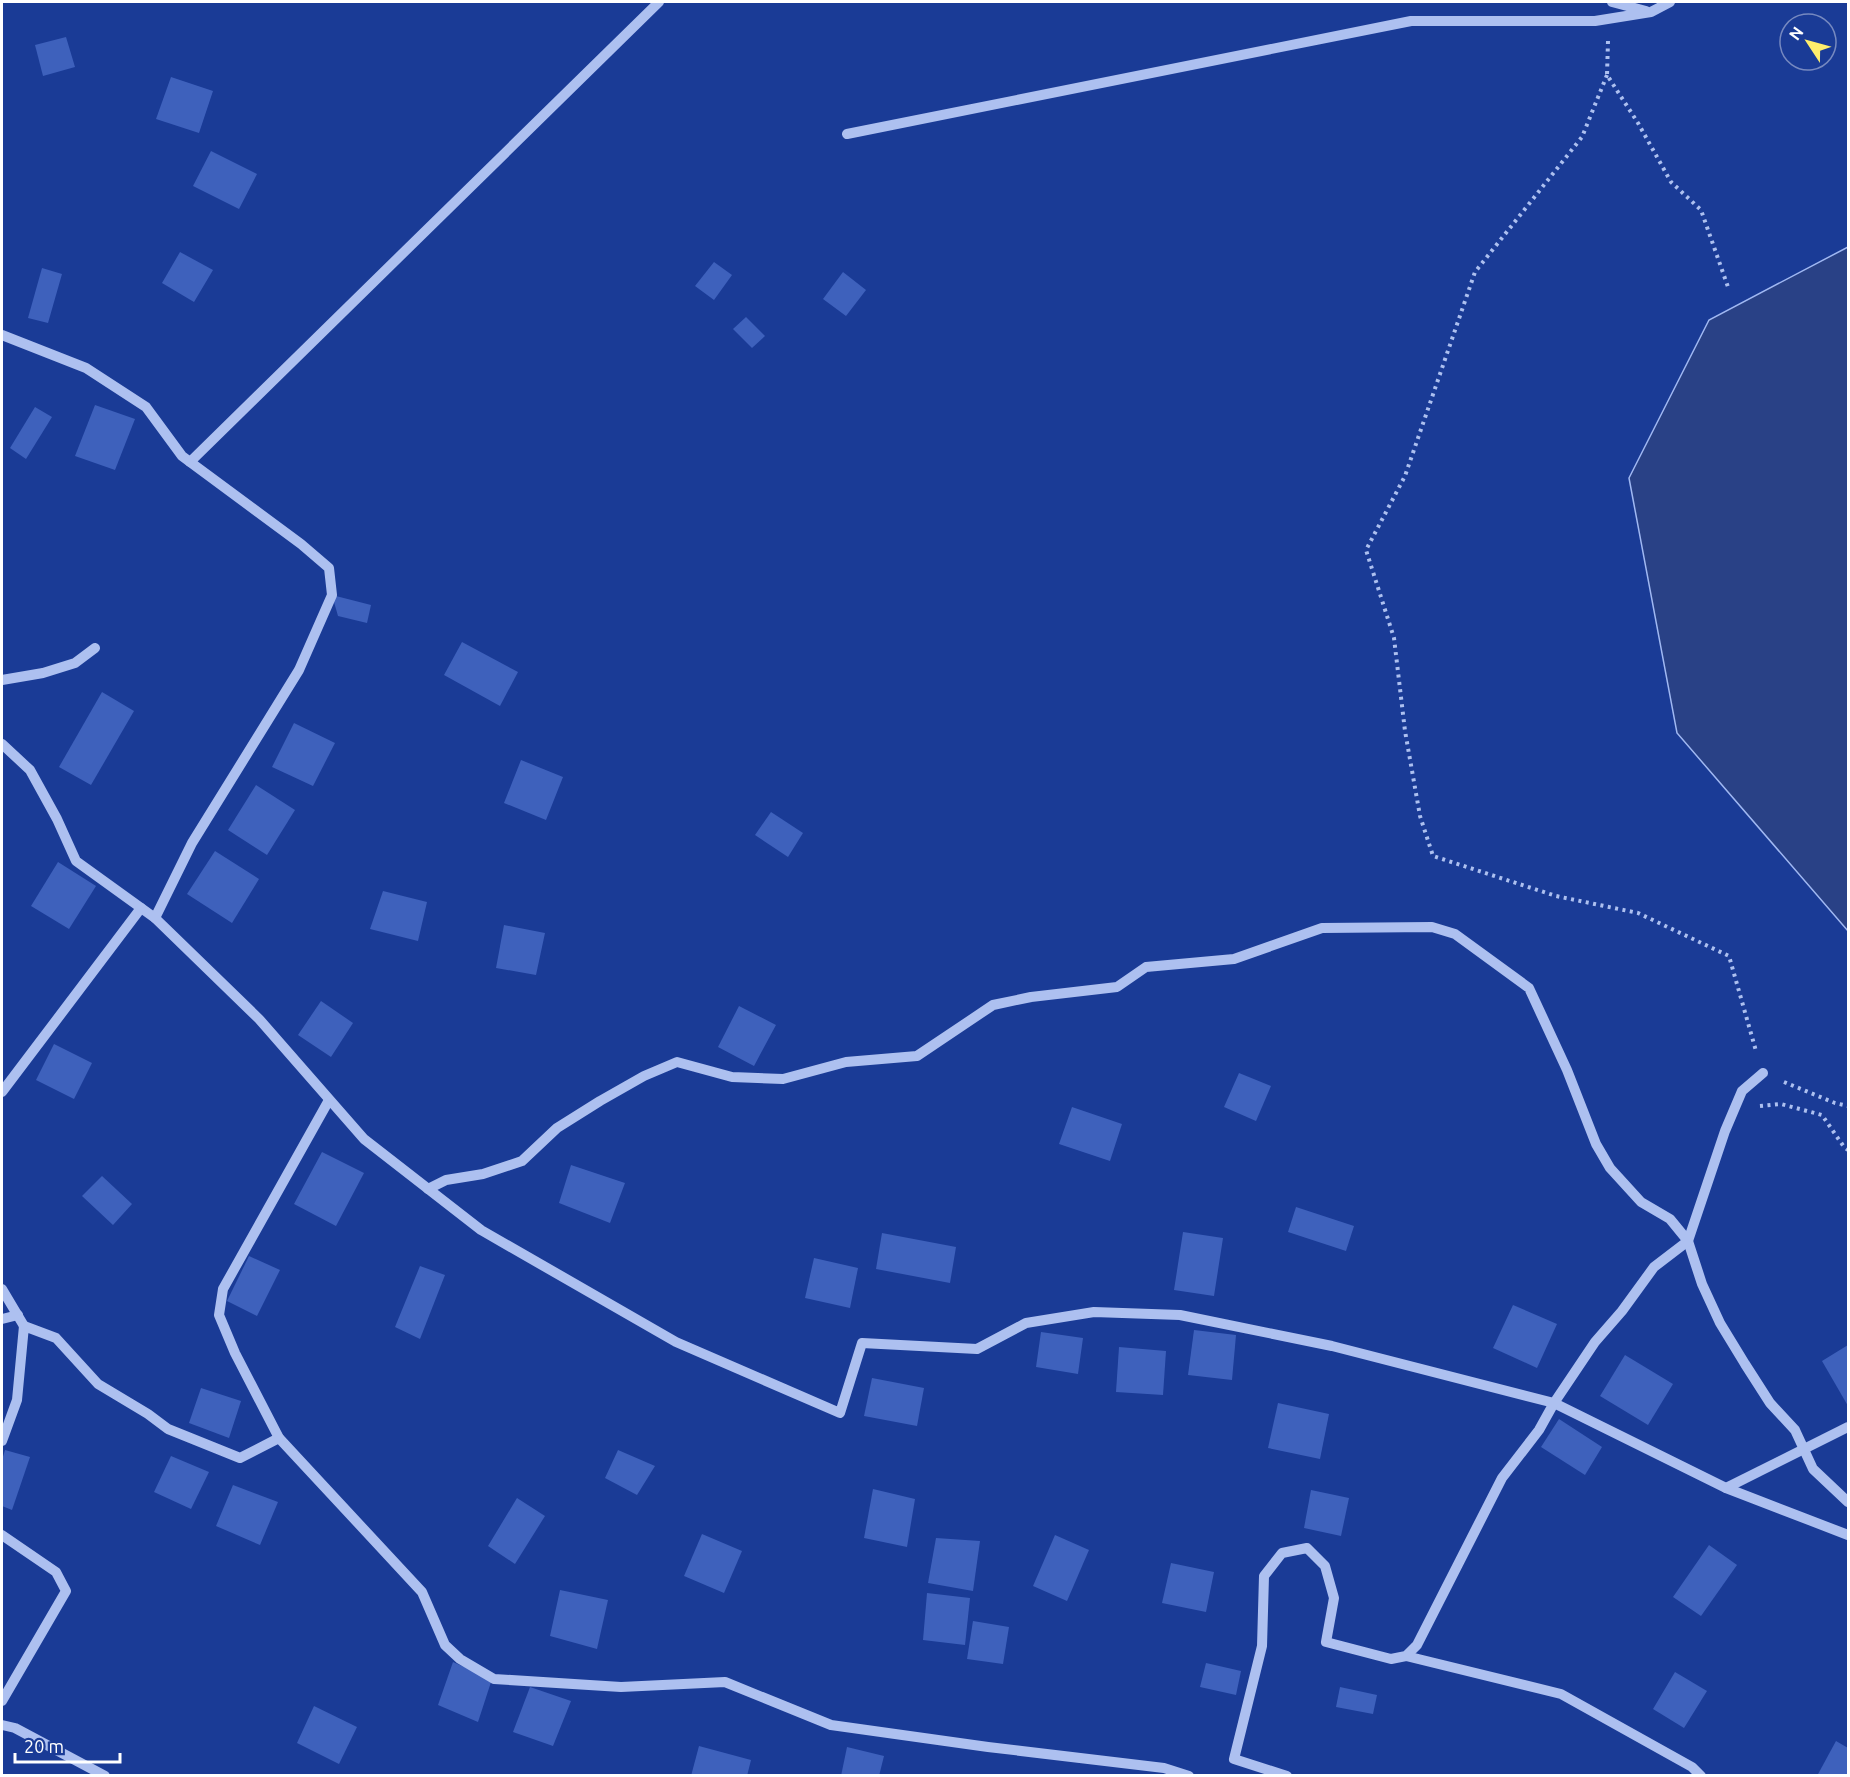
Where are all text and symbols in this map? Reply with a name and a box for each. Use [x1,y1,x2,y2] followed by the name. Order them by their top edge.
[1778,12,1838,72] north arrow
[1785,23,1807,43] text: N
[15,1726,120,1764] scale bar
[24,1736,64,1756] text: 20 m

